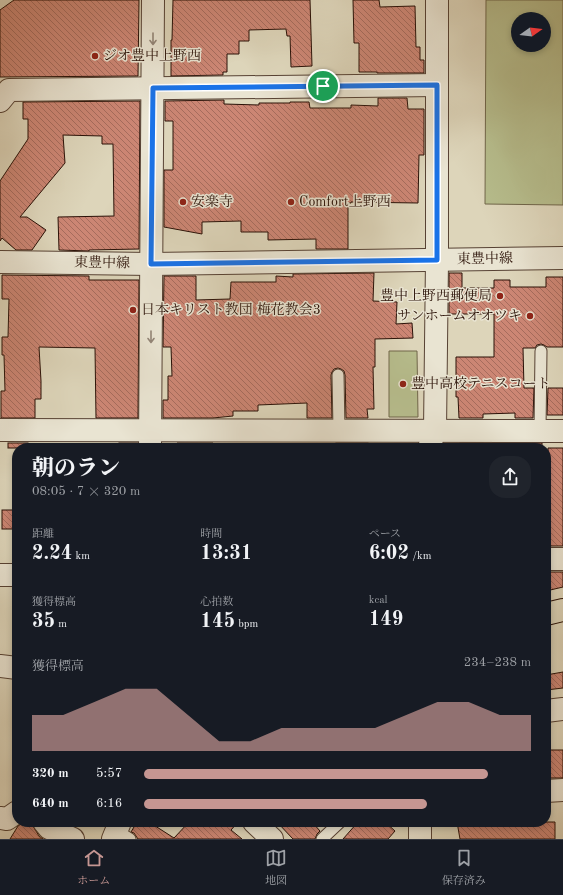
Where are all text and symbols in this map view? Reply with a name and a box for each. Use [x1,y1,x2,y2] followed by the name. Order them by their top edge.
[511,12,551,52] north arrow
[511,12,551,52] map controls
[149,32,157,45] one-way arrow
[103,48,201,63] place label: ジオ豊中上野西
[90,51,100,61] marker: ジオ豊中上野西
[306,69,340,103] pin
[312,75,334,97] icon: arrive
[191,194,233,209] place label: 安楽寺
[299,194,391,209] place label: Comfort上野西
[178,197,188,207] marker: 安楽寺
[286,197,296,207] marker: Comfort上野西
[457,251,513,266] street label: 東豊中線
[74,255,130,270] street label: 東豊中線
[380,288,492,303] place label: 豊中上野西郵便局
[495,291,505,301] marker: 豊中上野西郵便局
[141,302,321,317] place label: 日本キリスト教団 梅花教会3
[128,305,138,315] marker: 日本キリスト教団 梅花教会3
[397,309,522,323] place label: サンホームオオツキ
[525,311,535,321] marker: サンホームオオツキ
[147,330,155,343] one-way arrow
[411,376,550,391] place label: 豊中高校テニスコート
[398,379,408,389] marker: 豊中高校テニスコート
[489,456,531,498] button: share
[32,458,120,480] text: 朝のラン
[32,485,140,498] text: 08:05 · 7 × 320 m
[32,529,54,540] text: 距離
[200,529,222,540] text: 時間
[369,529,401,540] text: ペース
[32,544,72,564] text: 2.24
[200,544,252,564] text: 13:31
[369,544,409,564] text: 6:02
[72,551,90,562] text: km
[409,551,432,562] text: /km
[369,595,388,606] text: kcal
[32,597,76,608] text: 獲得標高
[200,597,233,608] text: 心拍数
[369,610,403,630] text: 149
[32,612,55,632] text: 35
[200,612,235,632] text: 145
[55,619,67,630] text: m
[235,619,258,630] text: bpm
[464,656,531,669] text: 234–238 m
[32,660,84,673] text: 獲得標高
[32,767,69,780] text: 320 m
[96,767,122,780] text: 5:57
[32,797,69,810] text: 640 m
[96,797,122,810] text: 6:16
[77,847,110,889] tab: ホーム
[265,847,287,889] tab: 地図
[442,847,486,889] tab: 保存済み

